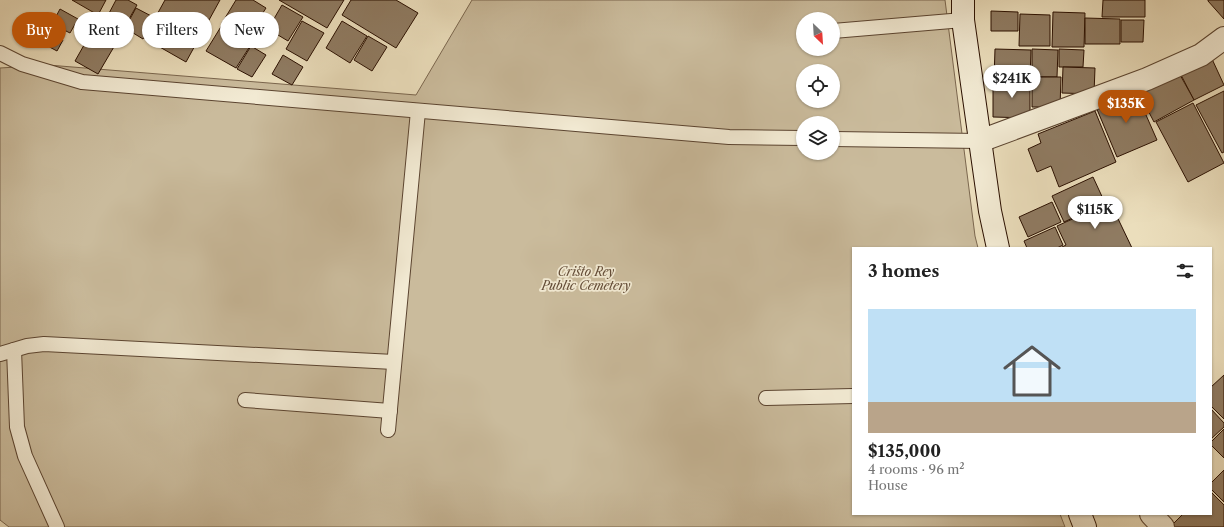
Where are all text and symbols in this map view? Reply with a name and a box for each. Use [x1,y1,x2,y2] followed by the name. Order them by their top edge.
[12,12,66,48] chip: Buy
[74,12,134,48] chip: Rent
[142,12,212,48] chip: Filters
[220,12,279,48] chip: New
[796,12,840,56] north arrow
[796,12,840,160] map controls
[796,64,840,108] button: locate
[984,65,1040,99] pin: $241K
[993,70,1031,86] text: $241K
[1098,90,1154,124] pin: $135K
[1107,95,1145,111] text: $135K
[796,116,840,160] button: layers
[1067,196,1123,230] pin: $115K
[1077,201,1113,217] text: $115K
[1174,260,1196,282] icon: filters
[868,261,939,281] text: 3 homes
[541,264,630,293] park label: Cristo Rey Public Cemetery
[996,335,1068,407] icon: home
[868,441,941,461] text: $135,000
[868,461,965,477] text: 4 rooms · 96 m²
[868,477,908,493] text: House

